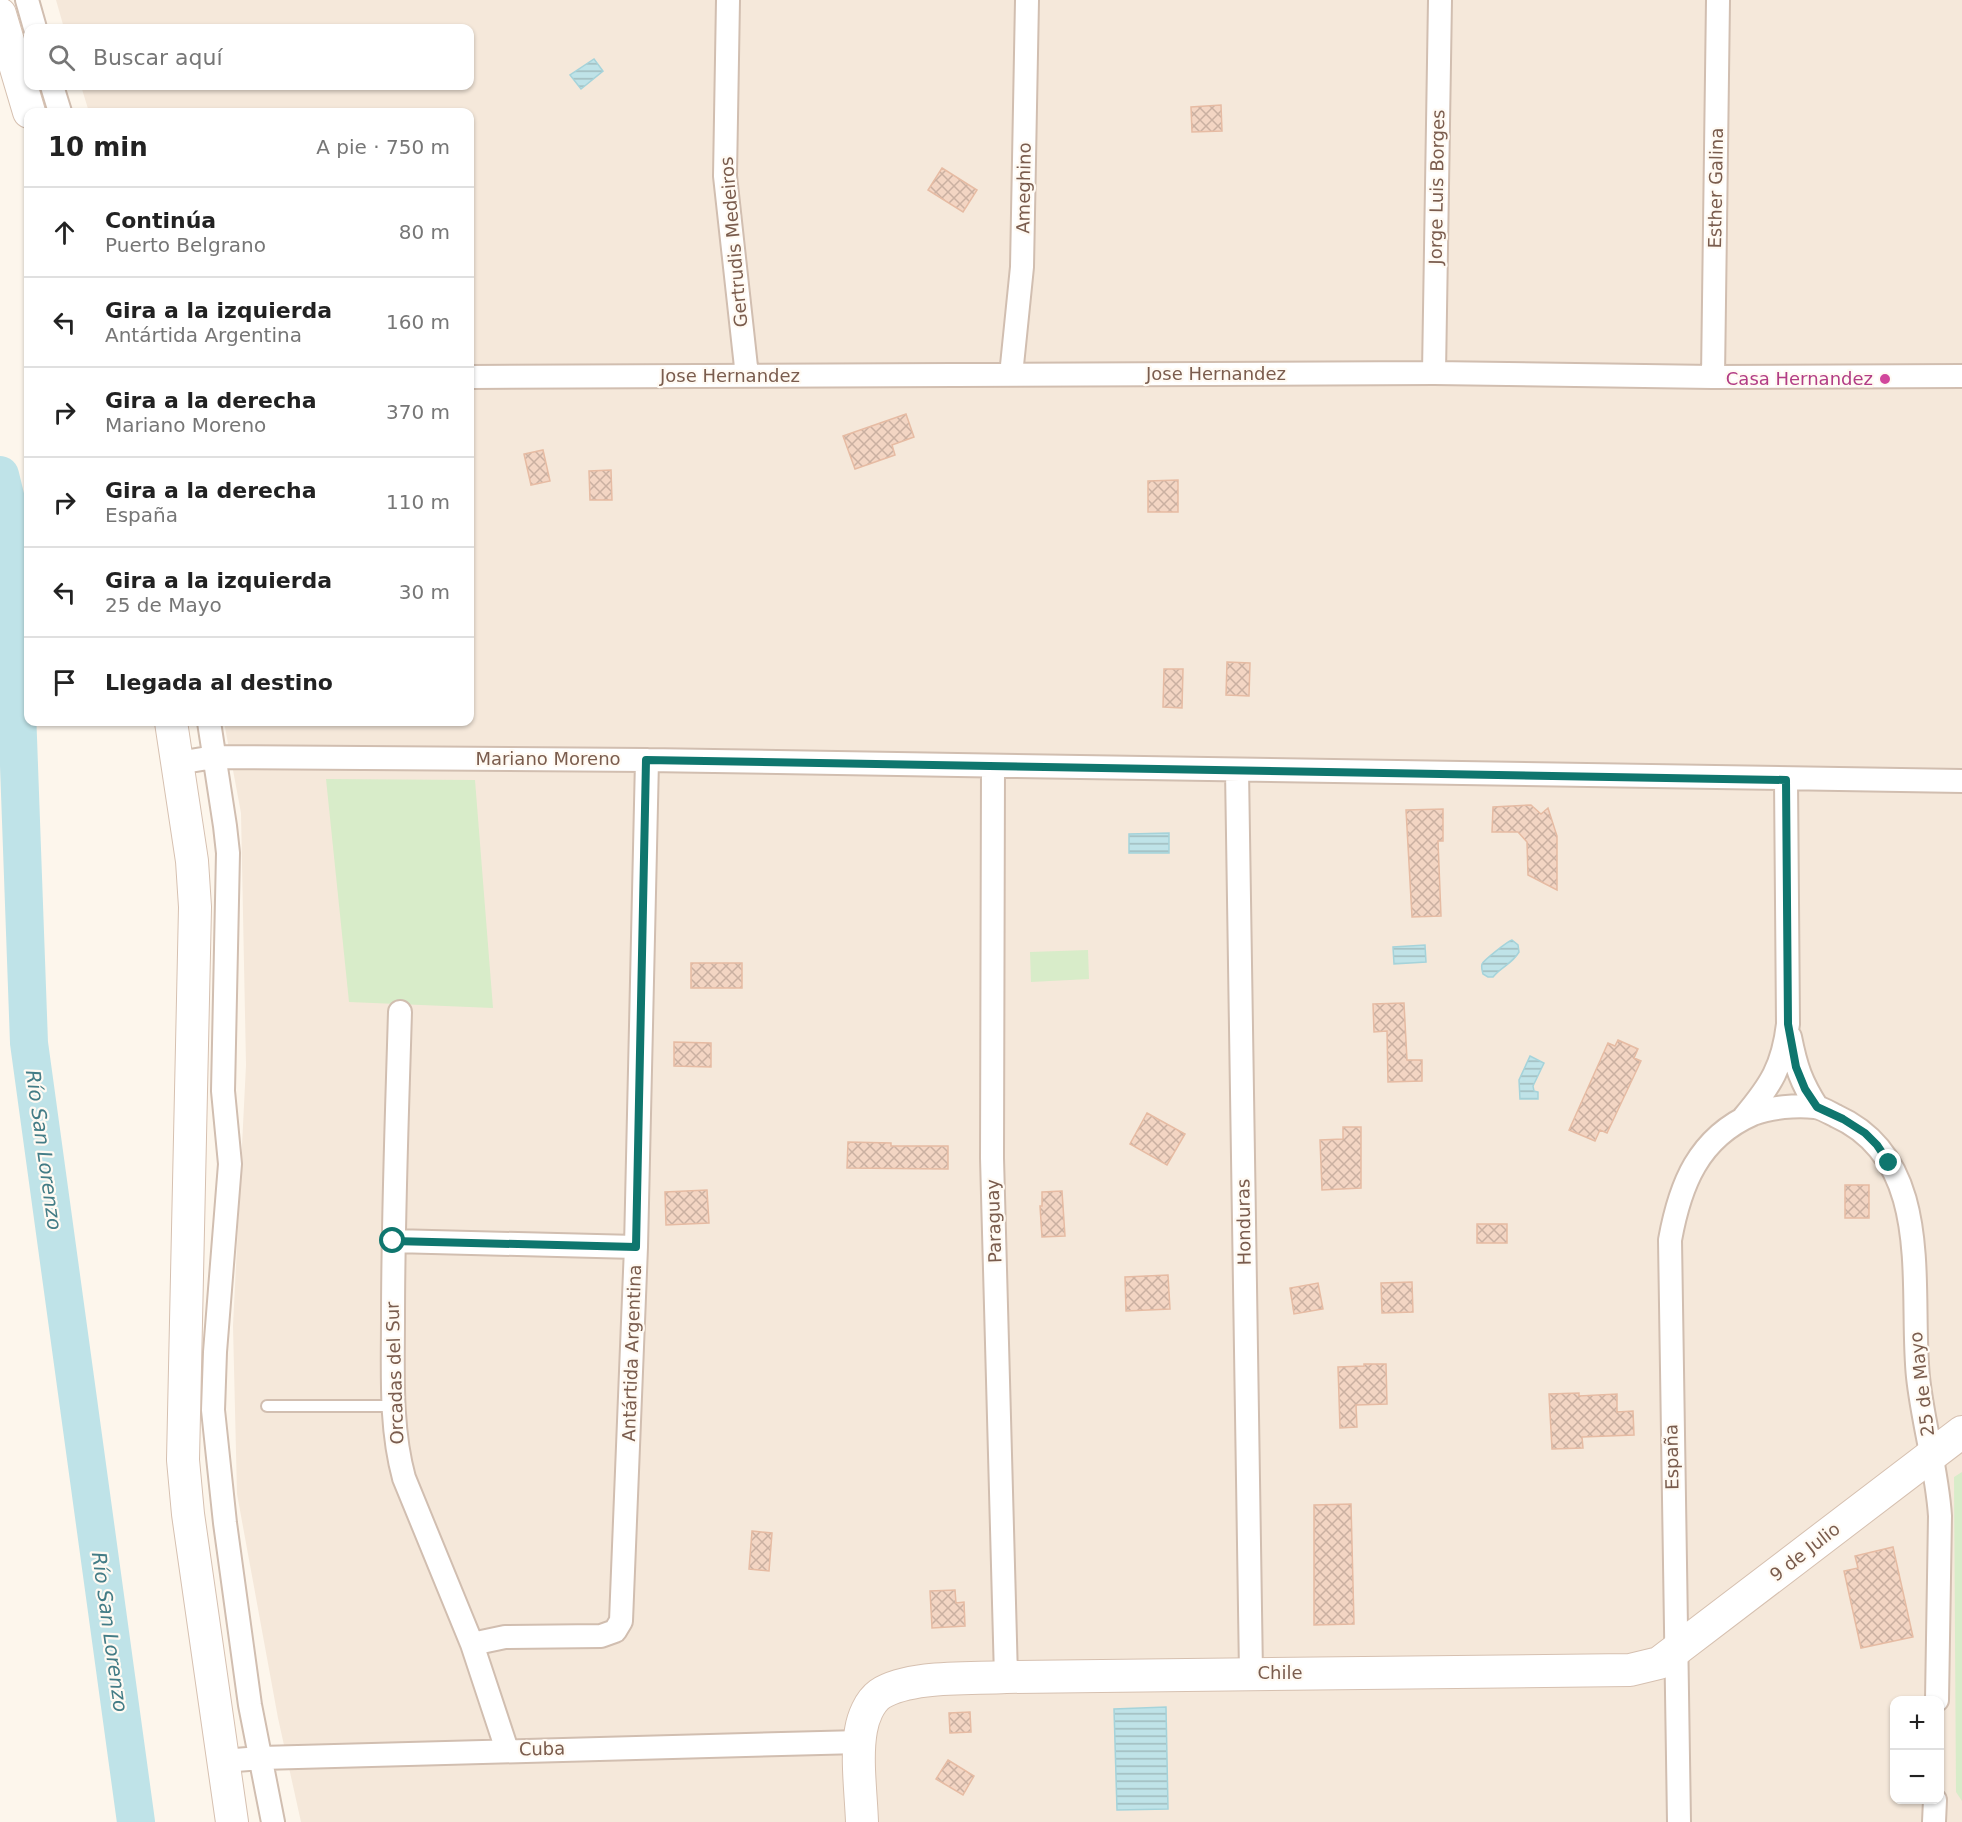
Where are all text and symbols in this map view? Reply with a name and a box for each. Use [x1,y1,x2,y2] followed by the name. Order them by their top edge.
[24,24,474,90] search box
[45,41,78,74] icon: search
[93,45,223,70] text: Buscar aquí
[1425,109,1448,266] street label: Jorge Luis Borges
[1704,127,1727,249] street label: Esther Galina
[48,132,148,162] text: 10 min
[316,135,450,159] text: A pie · 750 m
[1012,142,1035,234] street label: Ameghino
[716,156,751,328] street label: Gertrudis Medeiros
[105,208,216,233] text: Continúa
[48,216,81,249] icon: ahead
[399,220,450,244] text: 80 m
[105,233,266,257] text: Puerto Belgrano
[105,298,332,323] text: Gira a la izquierda
[48,306,81,339] icon: left
[386,310,450,334] text: 160 m
[105,323,302,347] text: Antártida Argentina
[1145,363,1286,384] street label: Jose Hernandez
[659,365,800,386] street label: Jose Hernandez
[1726,368,1873,389] place label: Casa Hernandez
[1878,372,1892,386] marker: Casa Hernandez
[105,388,317,413] text: Gira a la derecha
[48,396,81,429] icon: right
[386,400,450,424] text: 370 m
[105,413,266,437] text: Mariano Moreno
[105,478,317,503] text: Gira a la derecha
[48,486,81,519] icon: right
[386,490,450,514] text: 110 m
[105,503,178,527] text: España
[105,568,332,593] text: Gira a la izquierda
[48,576,81,609] icon: left
[399,580,450,604] text: 30 m
[105,593,222,617] text: 25 de Mayo
[48,666,81,699] icon: arrive
[105,670,333,695] text: Llegada al destino
[475,748,621,769] street label: Mariano Moreno
[21,1068,67,1232] water label: Río San Lorenzo
[1875,1149,1901,1175] route end
[982,1178,1005,1263] street label: Paraguay
[1232,1179,1255,1265] street label: Honduras
[379,1227,405,1253] route start
[618,1264,645,1442] street label: Antártida Argentina
[381,1301,407,1445] street label: Orcadas del Sur
[1905,1331,1938,1437] street label: 25 de Mayo
[1660,1424,1683,1490] street label: España
[1765,1518,1844,1585] street label: 9 de Julio
[87,1550,133,1714] water label: Río San Lorenzo
[1257,1662,1303,1683] street label: Chile
[1890,1696,1944,1804] map controls
[1890,1696,1944,1750] button: +
[519,1738,565,1759] street label: Cuba
[1890,1750,1944,1804] button: −

